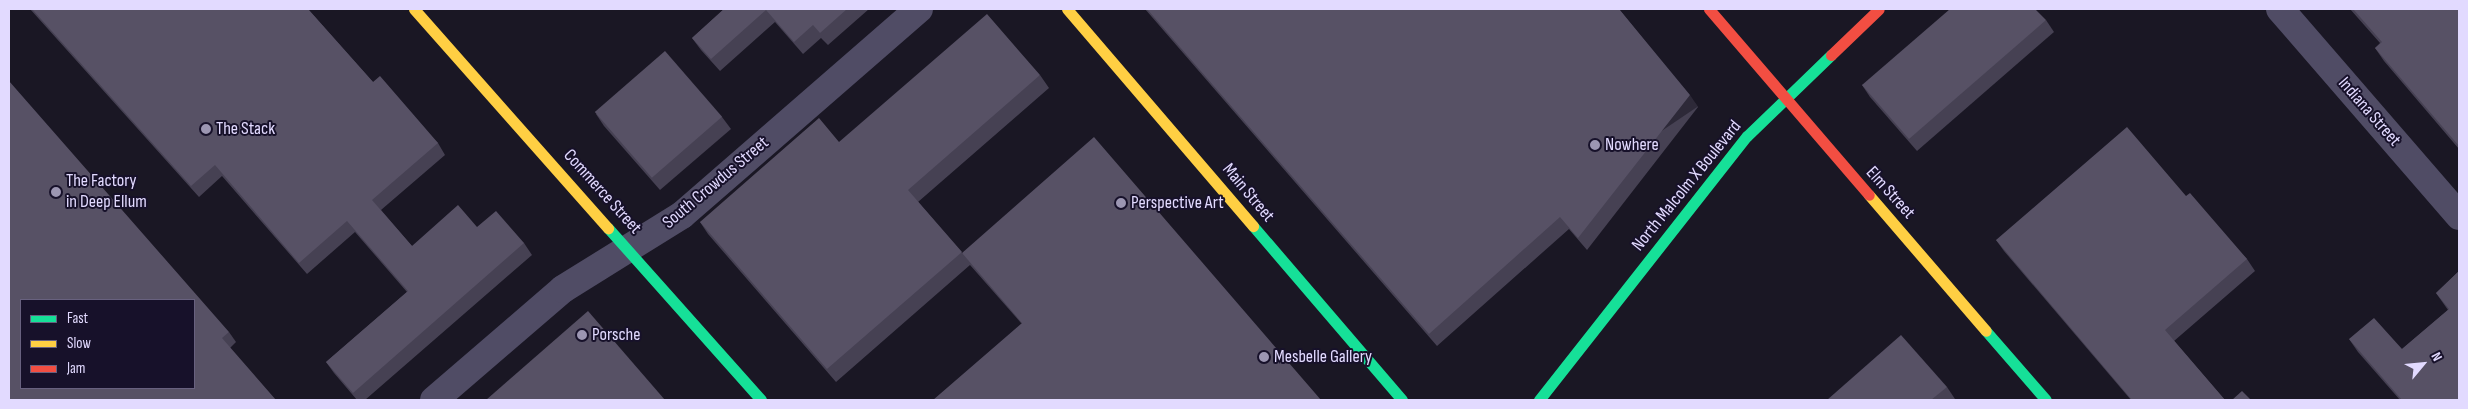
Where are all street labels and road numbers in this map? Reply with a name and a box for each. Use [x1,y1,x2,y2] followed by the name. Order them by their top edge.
[2333,73,2405,151] street label: Indiana Street
[1628,117,1746,255] street label: North Malcolm X Boulevard
[658,132,774,234] street label: South Crowdus Street
[558,145,646,239] street label: Commerce Street
[1217,159,1279,227] street label: Main Street
[1861,162,1919,224] street label: Elm Street

